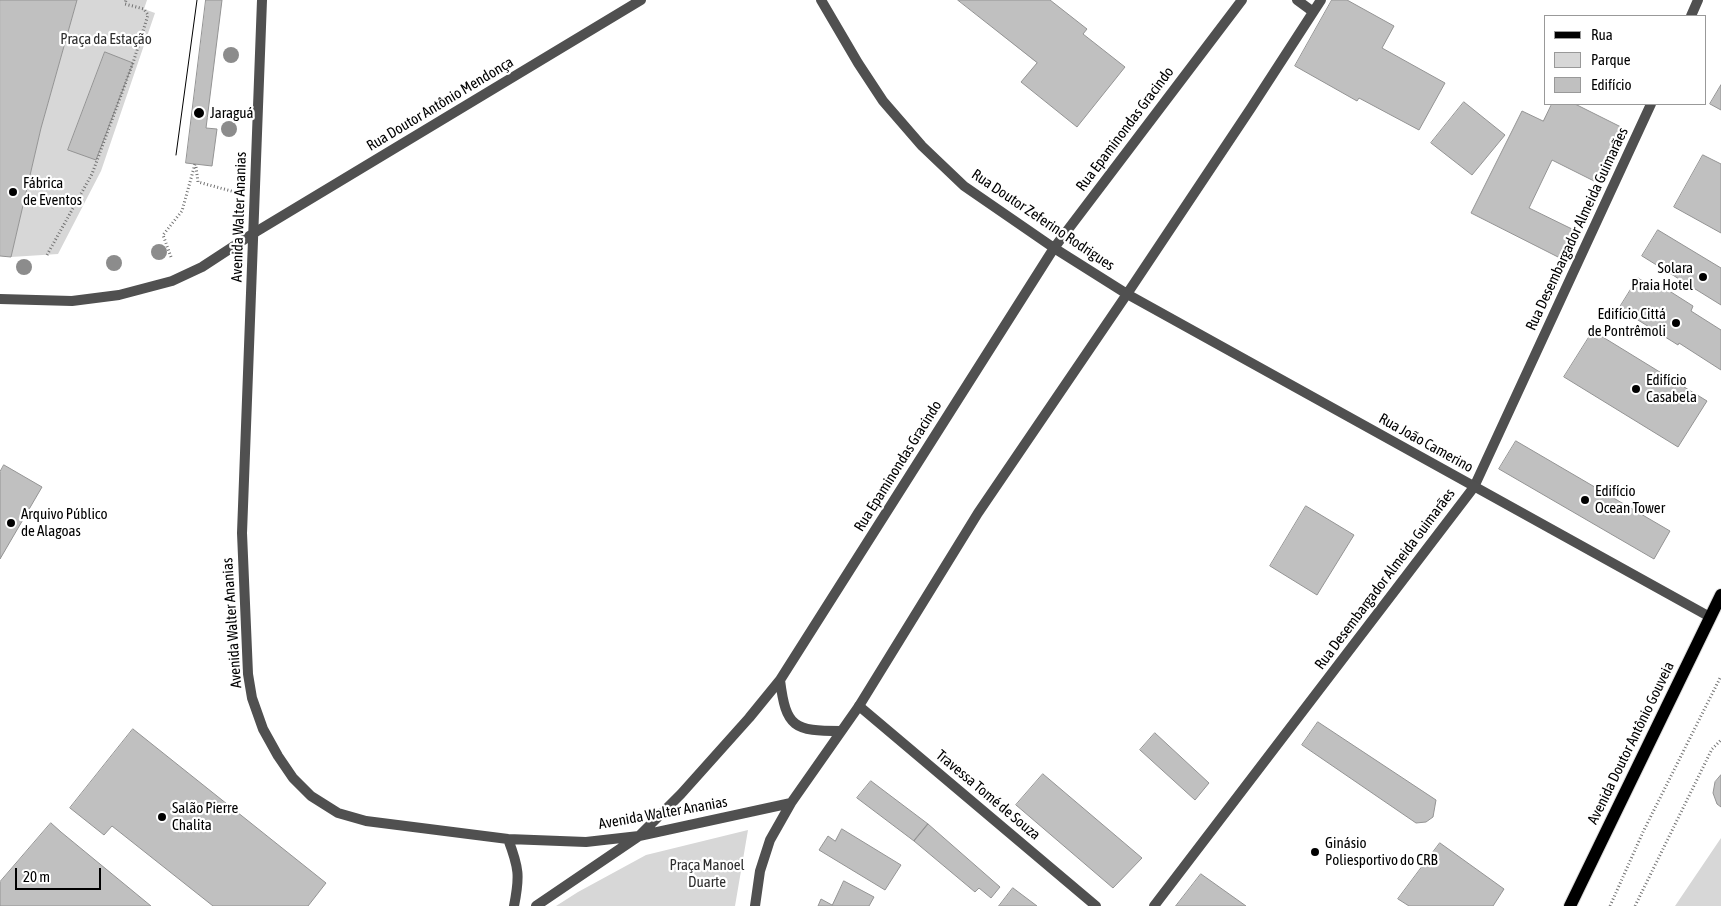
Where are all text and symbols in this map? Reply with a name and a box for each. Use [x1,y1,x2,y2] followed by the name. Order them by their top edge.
[1544,15,1706,105] legend
[1591,26,1613,43] text: Rua
[60,30,152,48] park label: Praça da Estação
[1591,51,1631,68] text: Parque
[363,53,517,155] street label: Rua Doutor Antônio Mendonça
[1072,63,1178,195] street label: Rua Epaminondas Gracindo
[1591,76,1632,93] text: Edifício
[210,104,254,122] place label: Jaraguá
[192,106,206,120] marker: Jaraguá
[1522,125,1632,333] street label: Rua Desembargador Almeida Guimarães
[228,151,250,283] street label: Avenida Walter Ananias
[968,165,1118,275] street label: Rua Doutor Zeferino Rodrigues
[23,174,82,209] place label: Fábrica de Eventos
[7,186,19,198] marker: Fábrica de Eventos
[1631,259,1693,294] place label: Solara Praia Hotel
[1697,271,1709,283] marker: Solara Praia Hotel
[1588,305,1666,340] place label: Edifício Cittá de Pontrêmoli
[1670,317,1682,329] marker: Edifício Cittá de Pontrêmoli
[1646,371,1697,406] place label: Edifício Casabela
[1630,383,1642,395] marker: Edifício Casabela
[850,397,946,535] street label: Rua Epaminondas Gracindo
[1376,410,1476,476] street label: Rua João Camerino
[1595,482,1665,517] place label: Edifício Ocean Tower
[1311,485,1459,673] street label: Rua Desembargador Almeida Guimarães
[1579,494,1591,506] marker: Edifício Ocean Tower
[21,505,107,540] place label: Arquivo Público de Alagoas
[5,517,17,529] marker: Arquivo Público de Alagoas
[218,557,246,689] street label: Avenida Walter Ananias
[1584,659,1678,827] street label: Avenida Doutor Antônio Gouveia
[932,746,1044,844] street label: Travessa Tomé de Souza
[597,793,729,833] street label: Avenida Walter Ananias
[172,799,238,834] place label: Salão Pierre Chalita
[156,811,168,823] marker: Salão Pierre Chalita
[1325,834,1438,869] place label: Ginásio Poliesportivo do CRB
[1309,846,1321,858] marker: Ginásio Poliesportivo do CRB
[669,856,745,891] park label: Praça Manoel Duarte
[18,858,104,890] scale bar
[23,868,50,885] text: 20 m

